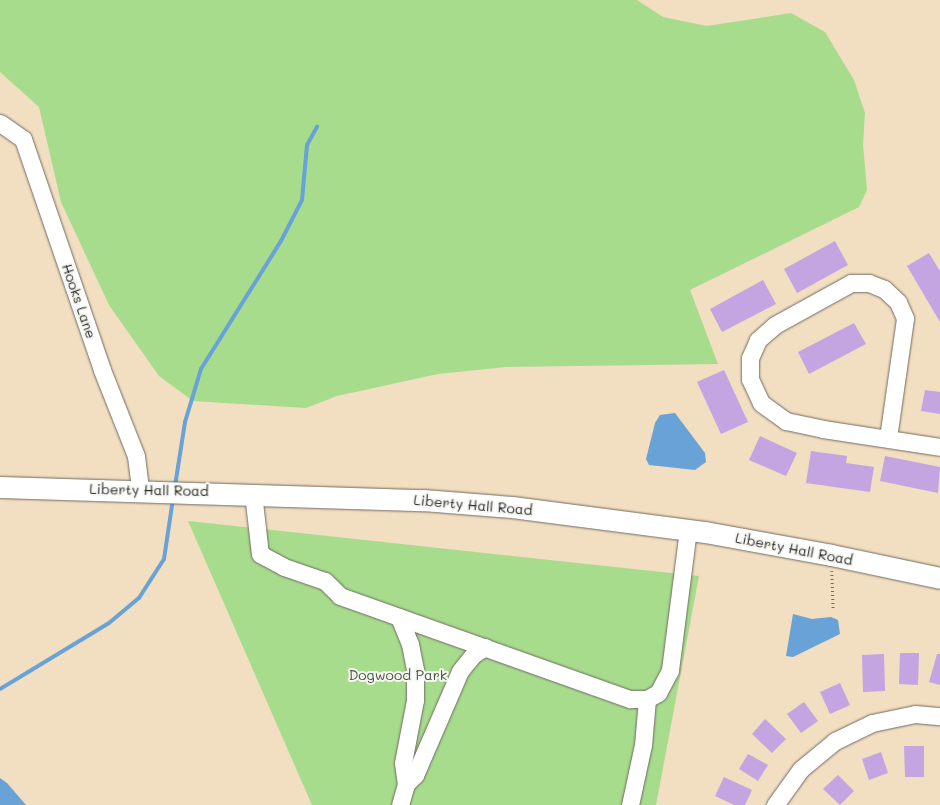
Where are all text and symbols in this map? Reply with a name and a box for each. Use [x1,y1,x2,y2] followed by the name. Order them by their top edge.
[58,261,100,341] street label: Hooks Lane
[89,481,209,499] street label: Liberty Hall Road
[413,491,533,519] street label: Liberty Hall Road
[734,529,854,569] street label: Liberty Hall Road
[349,667,447,683] park label: Dogwood Park

